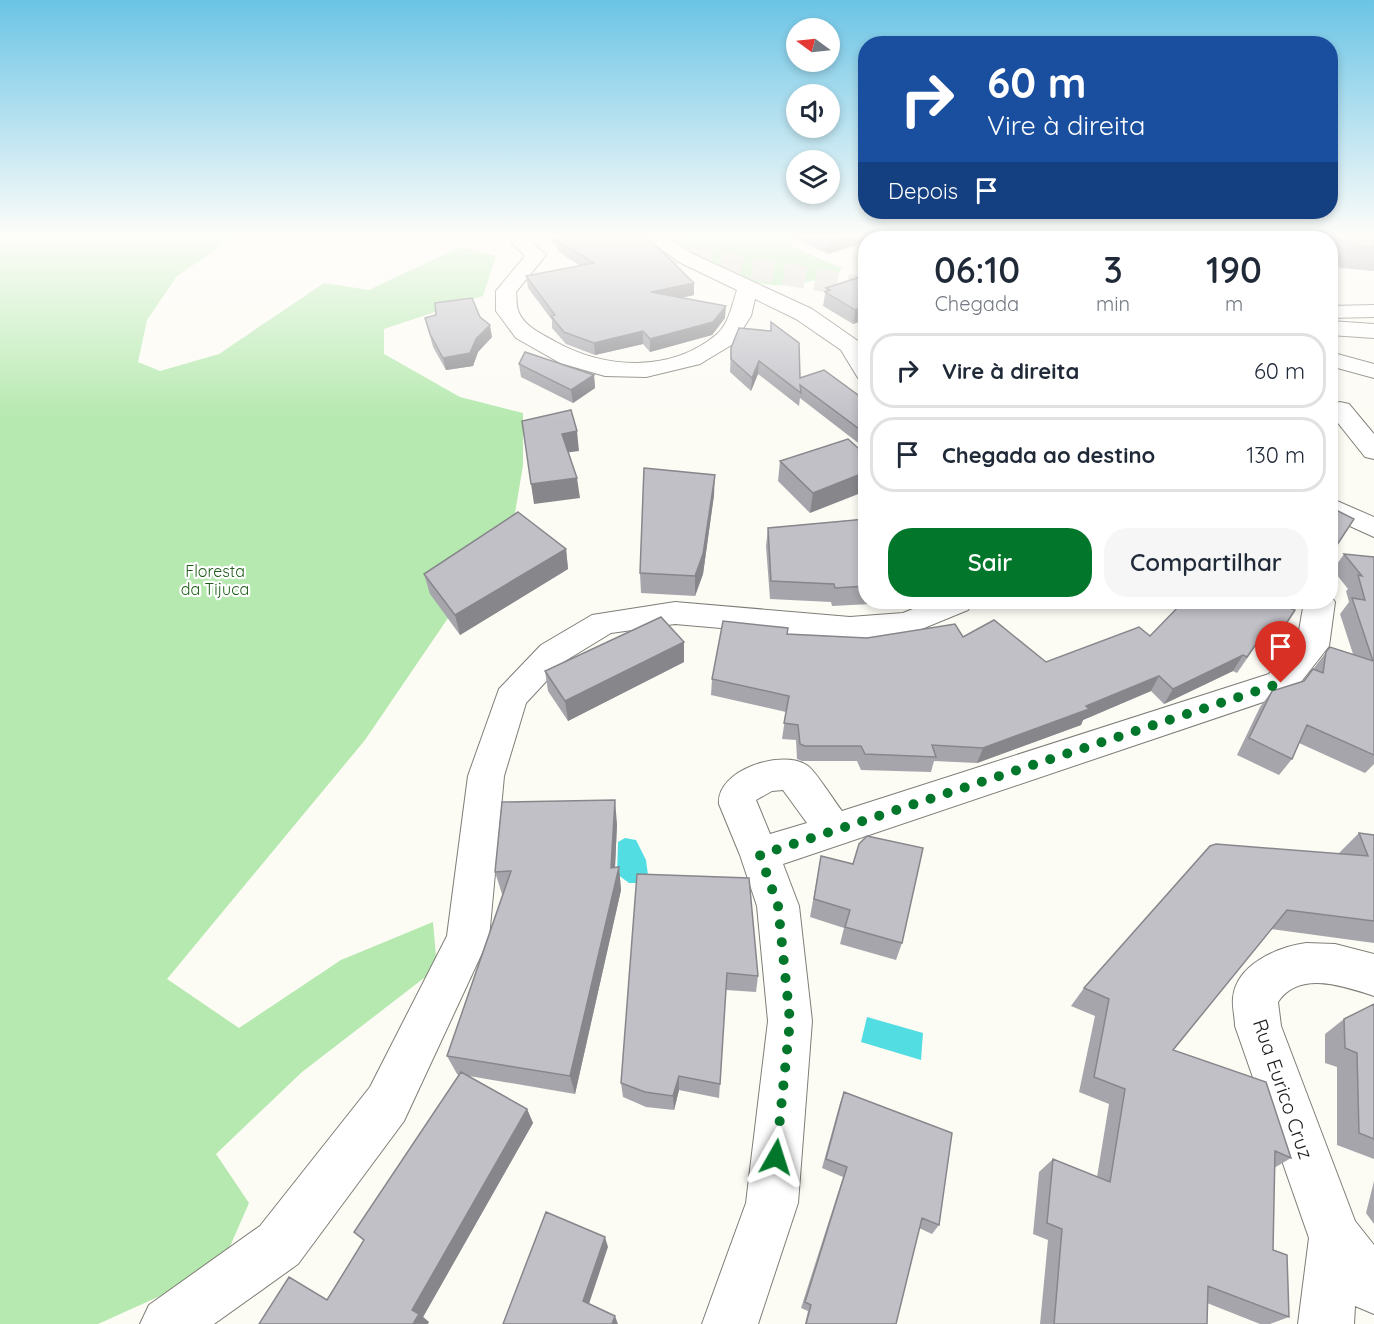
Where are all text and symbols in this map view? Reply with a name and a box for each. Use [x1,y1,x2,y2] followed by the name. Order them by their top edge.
[786,18,840,72] north arrow
[786,18,840,204] map controls
[987,56,1087,109] text: 60 m
[888,60,966,138] icon: right
[786,84,840,138] button: sound
[987,108,1145,142] text: Vire à direita
[786,150,840,204] button: layers
[970,174,1003,207] icon: arrive
[888,177,958,205] text: Depois
[934,247,1020,292] text: 06:10
[1103,247,1123,292] text: 3
[1206,247,1262,292] text: 190
[935,291,1019,316] text: Chegada
[1096,291,1130,316] text: min
[1225,291,1243,316] text: m
[891,354,924,387] icon: right
[942,357,1079,385] text: Vire à direita
[1254,357,1305,385] text: 60 m
[891,438,924,471] icon: arrive
[942,441,1155,469] text: Chegada ao destino
[1246,441,1305,469] text: 130 m
[888,528,1092,597] button: Sair
[1104,528,1308,597] button: Compartilhar
[181,561,249,599] park label: Floresta da Tijuca
[1255,621,1306,683] pin
[1264,630,1297,663] icon: arrive
[1248,1016,1319,1162] street label: Rua Eurico Cruz
[744,1125,808,1189] position arrow

